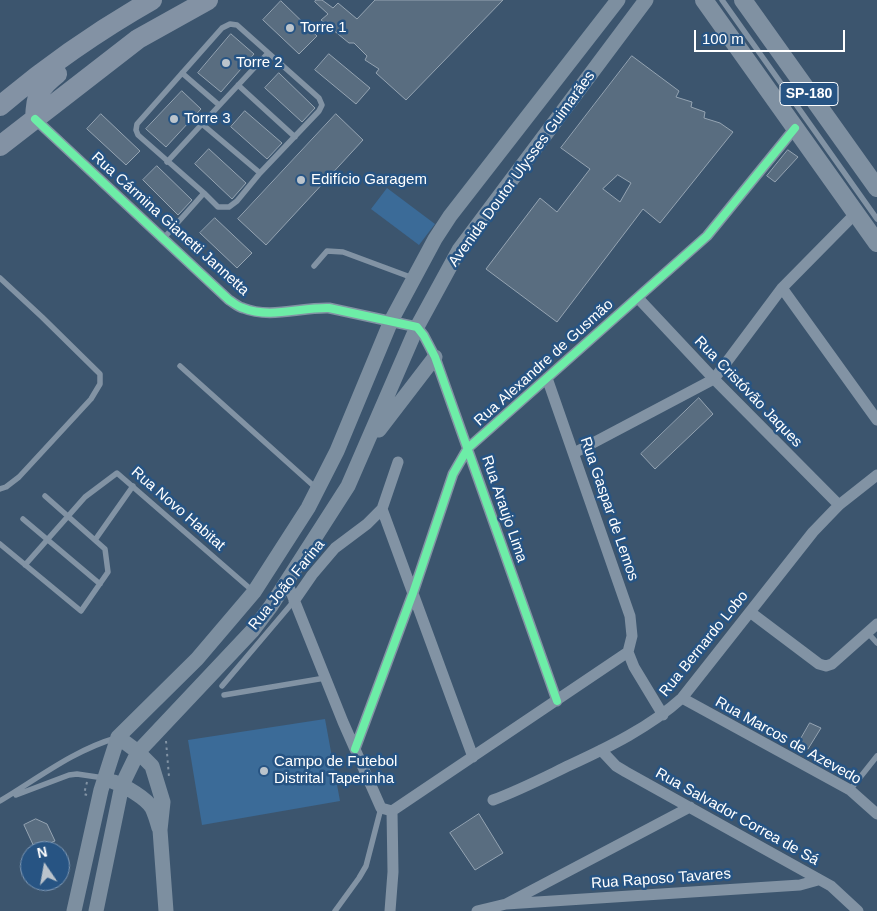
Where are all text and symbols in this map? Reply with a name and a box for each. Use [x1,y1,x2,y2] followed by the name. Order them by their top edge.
[300,19,347,37] place label: Torre 1
[697,20,848,52] scale bar
[284,22,296,34] marker: Torre 1
[702,30,744,47] text: 100 m
[236,54,283,72] place label: Torre 2
[220,57,232,69] marker: Torre 2
[445,68,599,270] street label: Avenida Doutor Ulysses Guimarães
[780,82,838,106] road number: SP-180
[184,110,231,128] place label: Torre 3
[168,113,180,125] marker: Torre 3
[87,148,253,300] street label: Rua Cármina Gianetti Jannetta
[311,171,427,189] place label: Edifício Garagem
[295,174,307,186] marker: Edifício Garagem
[471,296,617,430] street label: Rua Alexandre de Gusmão
[690,333,806,451] street label: Rua Cristóvão Jaques
[576,435,642,583] street label: Rua Gaspar de Lemos
[477,453,531,565] street label: Rua Araujo Lima
[127,463,229,555] street label: Rua Novo Habitat
[245,536,329,634] street label: Rua João Farina
[656,587,752,701] street label: Rua Bernardo Lobo
[712,693,864,789] street label: Rua Marcos de Azevedo
[274,753,397,788] place label: Campo de Futebol Distrital Taperinha
[652,764,822,870] street label: Rua Salvador Correa de Sá
[258,765,270,777] marker: Campo de Futebol Distrital Taperinha
[20,841,70,891] north arrow
[35,843,49,861] text: N
[591,865,731,893] street label: Rua Raposo Tavares

